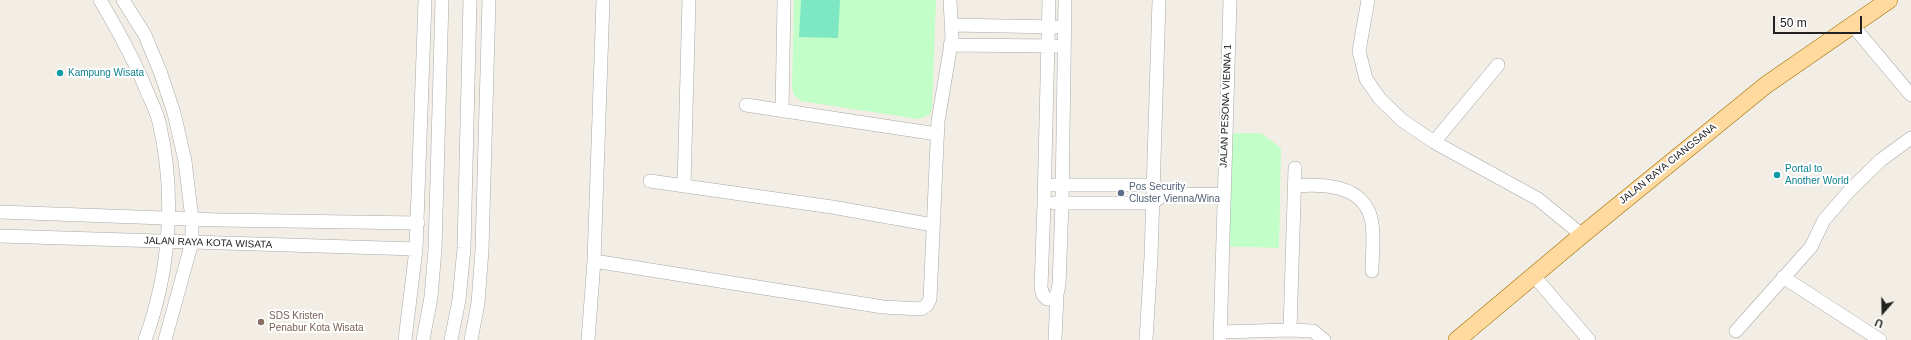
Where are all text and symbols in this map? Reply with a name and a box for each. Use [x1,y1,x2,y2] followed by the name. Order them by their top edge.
[1775,8,1864,34] scale bar
[1780,16,1807,30] text: 50 m
[1218,44,1234,168] street label: JALAN PESONA VIENNA 1
[68,67,144,79] place label: Kampung Wisata
[55,68,65,78] marker: Kampung Wisata
[1617,121,1719,207] street label: JALAN RAYA CIANGSANA
[1785,163,1849,186] place label: Portal to Another World
[1772,170,1782,180] marker: Portal to Another World
[1129,181,1220,204] place label: Pos Security Cluster Vienna/Wina
[1116,188,1126,198] marker: Pos Security Cluster Vienna/Wina
[144,235,272,251] street label: JALAN RAYA KOTA WISATA
[1863,292,1903,332] north arrow
[269,310,363,334] place label: SDS Kristen Penabur Kota Wisata
[1873,316,1885,330] text: U
[256,317,266,327] marker: SDS Kristen Penabur Kota Wisata

